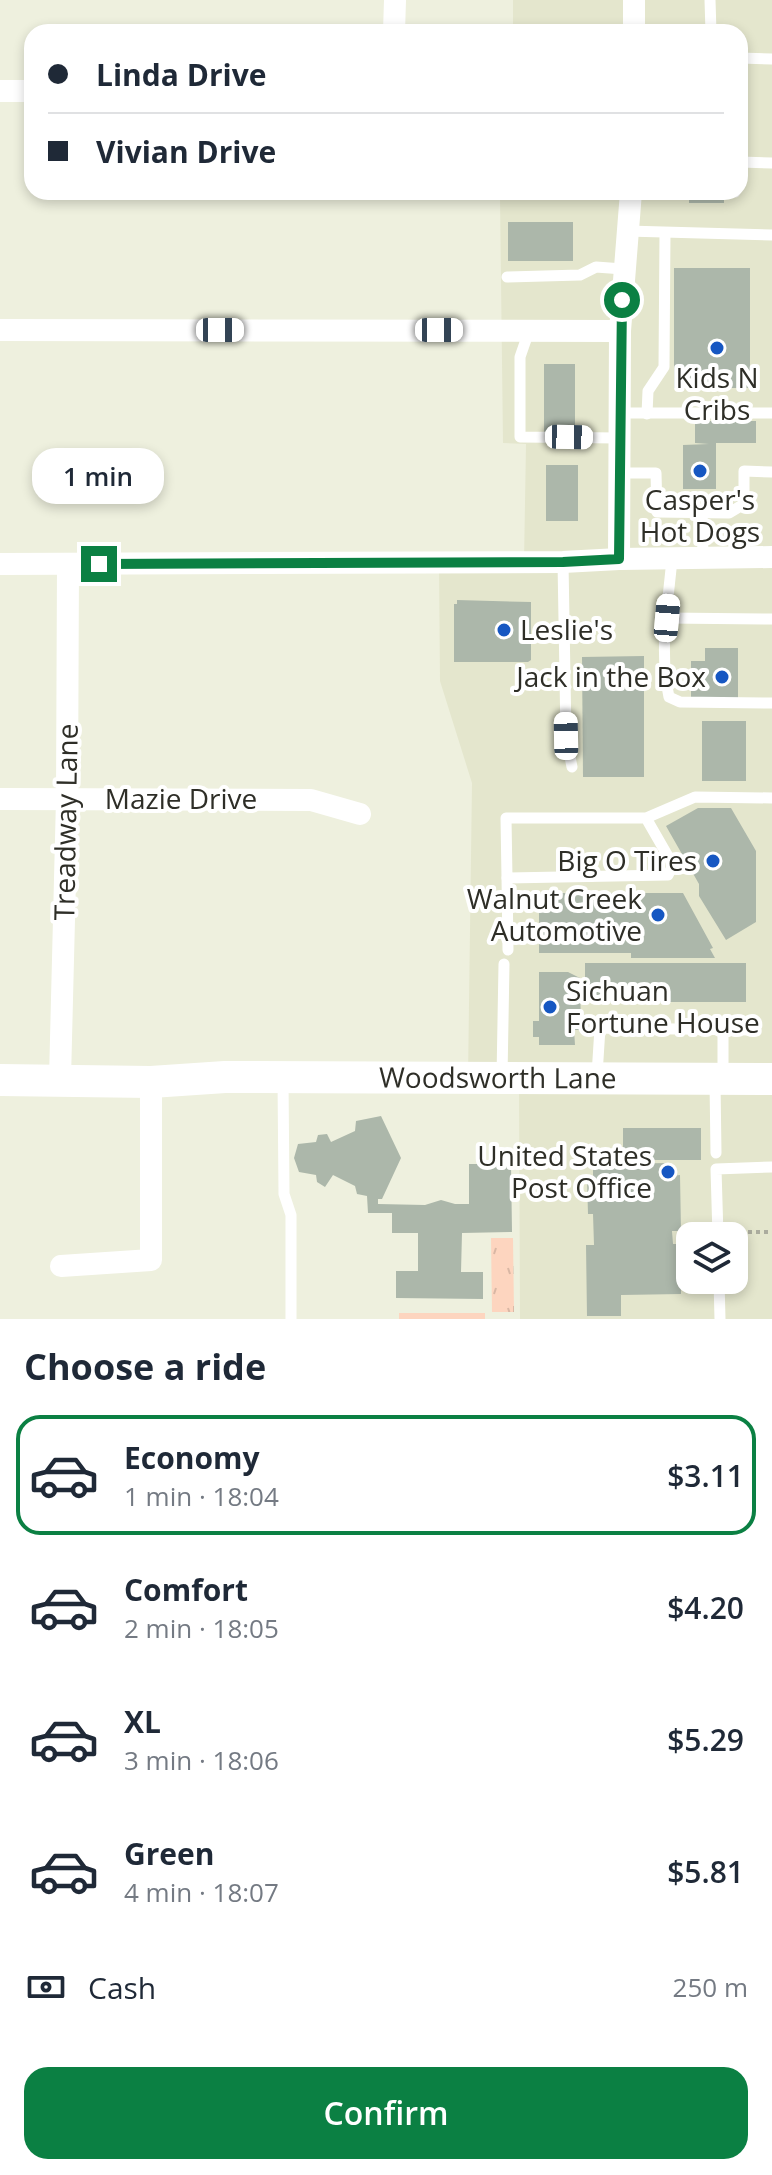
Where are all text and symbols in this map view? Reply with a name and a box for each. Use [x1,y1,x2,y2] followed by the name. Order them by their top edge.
[96,54,267,95] text: Linda Drive
[96,131,276,172] text: Vivian Drive
[604,282,640,318] route start
[196,318,244,342] car
[415,318,463,342] car
[708,339,726,357] marker: Kids N Cribs
[675,358,759,428] place label: Kids N Cribs
[545,425,593,449] car
[33,448,165,504] callout: 1 min
[63,458,133,494] text: 1 min
[691,462,709,480] marker: Casper's Hot Dogs
[640,480,760,550] place label: Casper's Hot Dogs
[81,546,117,582] route end
[653,593,681,643] car
[520,610,613,648] place label: Leslie's
[495,621,513,639] marker: Leslie's
[513,657,706,695] place label: Jack in the Box
[713,668,731,686] marker: Jack in the Box
[554,712,578,760] car
[44,723,86,921] street label: Treadway Lane
[105,779,257,817] street label: Mazie Drive
[557,841,697,879] place label: Big O Tires
[704,852,722,870] marker: Big O Tires
[467,879,642,949] place label: Walnut Creek Automotive
[649,906,667,924] marker: Walnut Creek Automotive
[566,971,760,1041] place label: Sichuan Fortune House
[541,998,559,1016] marker: Sichuan Fortune House
[379,1058,617,1096] street label: Woodsworth Lane
[477,1136,652,1206] place label: United States Post Office
[659,1163,677,1181] marker: United States Post Office
[676,1222,748,1294] map controls
[676,1222,748,1294] button: layers
[24,1342,266,1391] text: Choose a ride
[124,1437,260,1478] text: Economy
[28,1439,100,1511] icon: car
[667,1455,744,1496] text: $3.11
[124,1478,279,1514] text: 1 min · 18:04
[124,1569,248,1610] text: Comfort
[28,1571,100,1643] icon: car
[667,1587,744,1628] text: $4.20
[124,1610,279,1646] text: 2 min · 18:05
[124,1701,161,1742] text: XL
[28,1703,100,1775] icon: car
[667,1719,744,1760] text: $5.29
[124,1742,279,1778] text: 3 min · 18:06
[124,1833,215,1874] text: Green
[28,1835,100,1907] icon: car
[667,1851,744,1892] text: $5.81
[124,1874,279,1910] text: 4 min · 18:07
[24,1965,68,2009] icon: cash
[88,1967,156,2008] text: Cash
[673,1969,748,2005] text: 250 m
[24,2067,748,2159] button: Confirm

